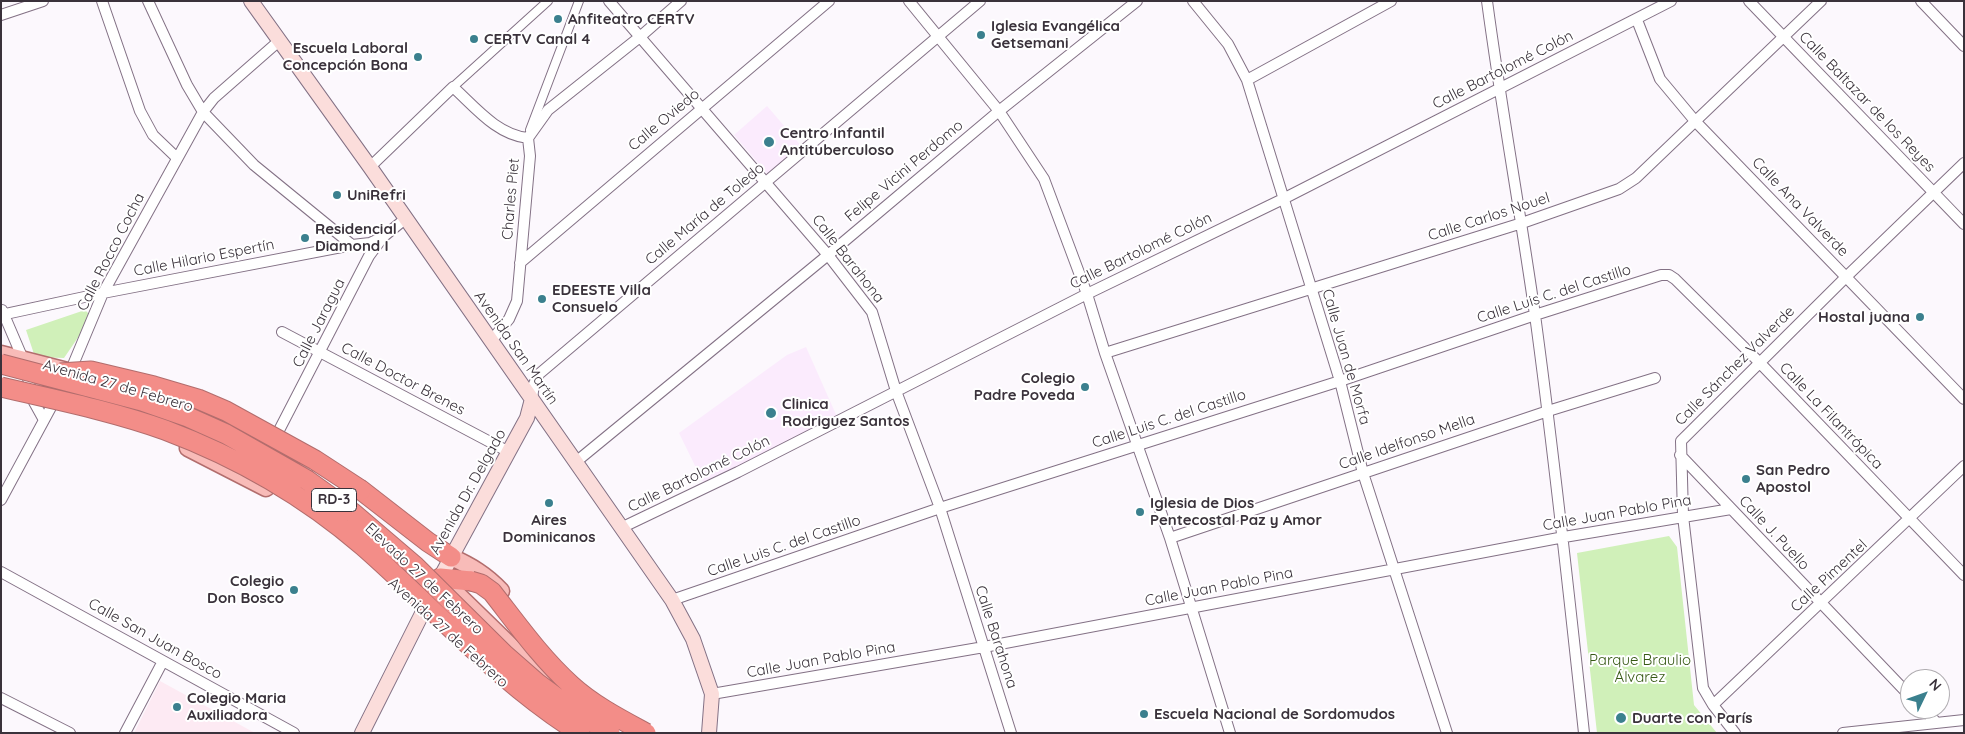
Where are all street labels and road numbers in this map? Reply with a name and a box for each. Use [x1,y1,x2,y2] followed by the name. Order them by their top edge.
[1430,27,1576,113] street label: Calle Bartolomé Colón
[1795,28,1939,176] street label: Calle Baltazar de los Reyes
[625,85,703,155] street label: Calle Oviedo
[841,116,967,226] street label: Felipe Vicini Perdomo
[1748,154,1852,260] street label: Calle Ana Valverde
[498,157,524,241] street label: Charles Piet
[642,159,768,269] street label: Calle María de Toledo
[1426,189,1552,245] street label: Calle Carlos Nouel
[73,190,149,314] street label: Calle Rocco Cocha
[1067,209,1215,293] street label: Calle Bartolomé Colón
[808,211,888,307] street label: Calle Barahona
[132,236,276,280] street label: Calle Hilario Espertín
[1475,261,1633,327] street label: Calle Luis C. del Castillo
[289,276,349,370] street label: Calle Jaragua
[1318,287,1374,427] street label: Calle Juan de Morfa
[470,288,562,408] street label: Avenida San Martín
[1671,302,1799,430] street label: Calle Sánchez Valverde
[338,339,468,419] street label: Calle Doctor Brenes
[41,356,195,416] street label: Avenida 27 de Febrero
[1775,359,1887,473] street label: Calle La Filantrópica
[1090,386,1248,452] street label: Calle Luis C. del Castillo
[1337,410,1477,474] street label: Calle Idelfonso Mella
[426,426,510,558] street label: Avenida Dr. Delgado
[625,432,773,516] street label: Calle Bartolomé Colón
[312,488,356,512] road number: RD-3
[1541,491,1693,535] street label: Calle Juan Pablo Pina
[1735,492,1813,574] street label: Calle J. Puello
[705,511,863,581] street label: Calle Luis C. del Castillo
[361,519,487,639] street label: Elevado 27 de Febrero
[1787,536,1871,616] street label: Calle Pimentel
[1143,564,1295,610] street label: Calle Juan Pablo Pina
[384,574,512,692] street label: Avenida 27 de Febrero
[971,583,1021,691] street label: Calle Barahona
[85,595,225,683] street label: Calle San Juan Bosco
[745,638,897,682] street label: Calle Juan Pablo Pina

